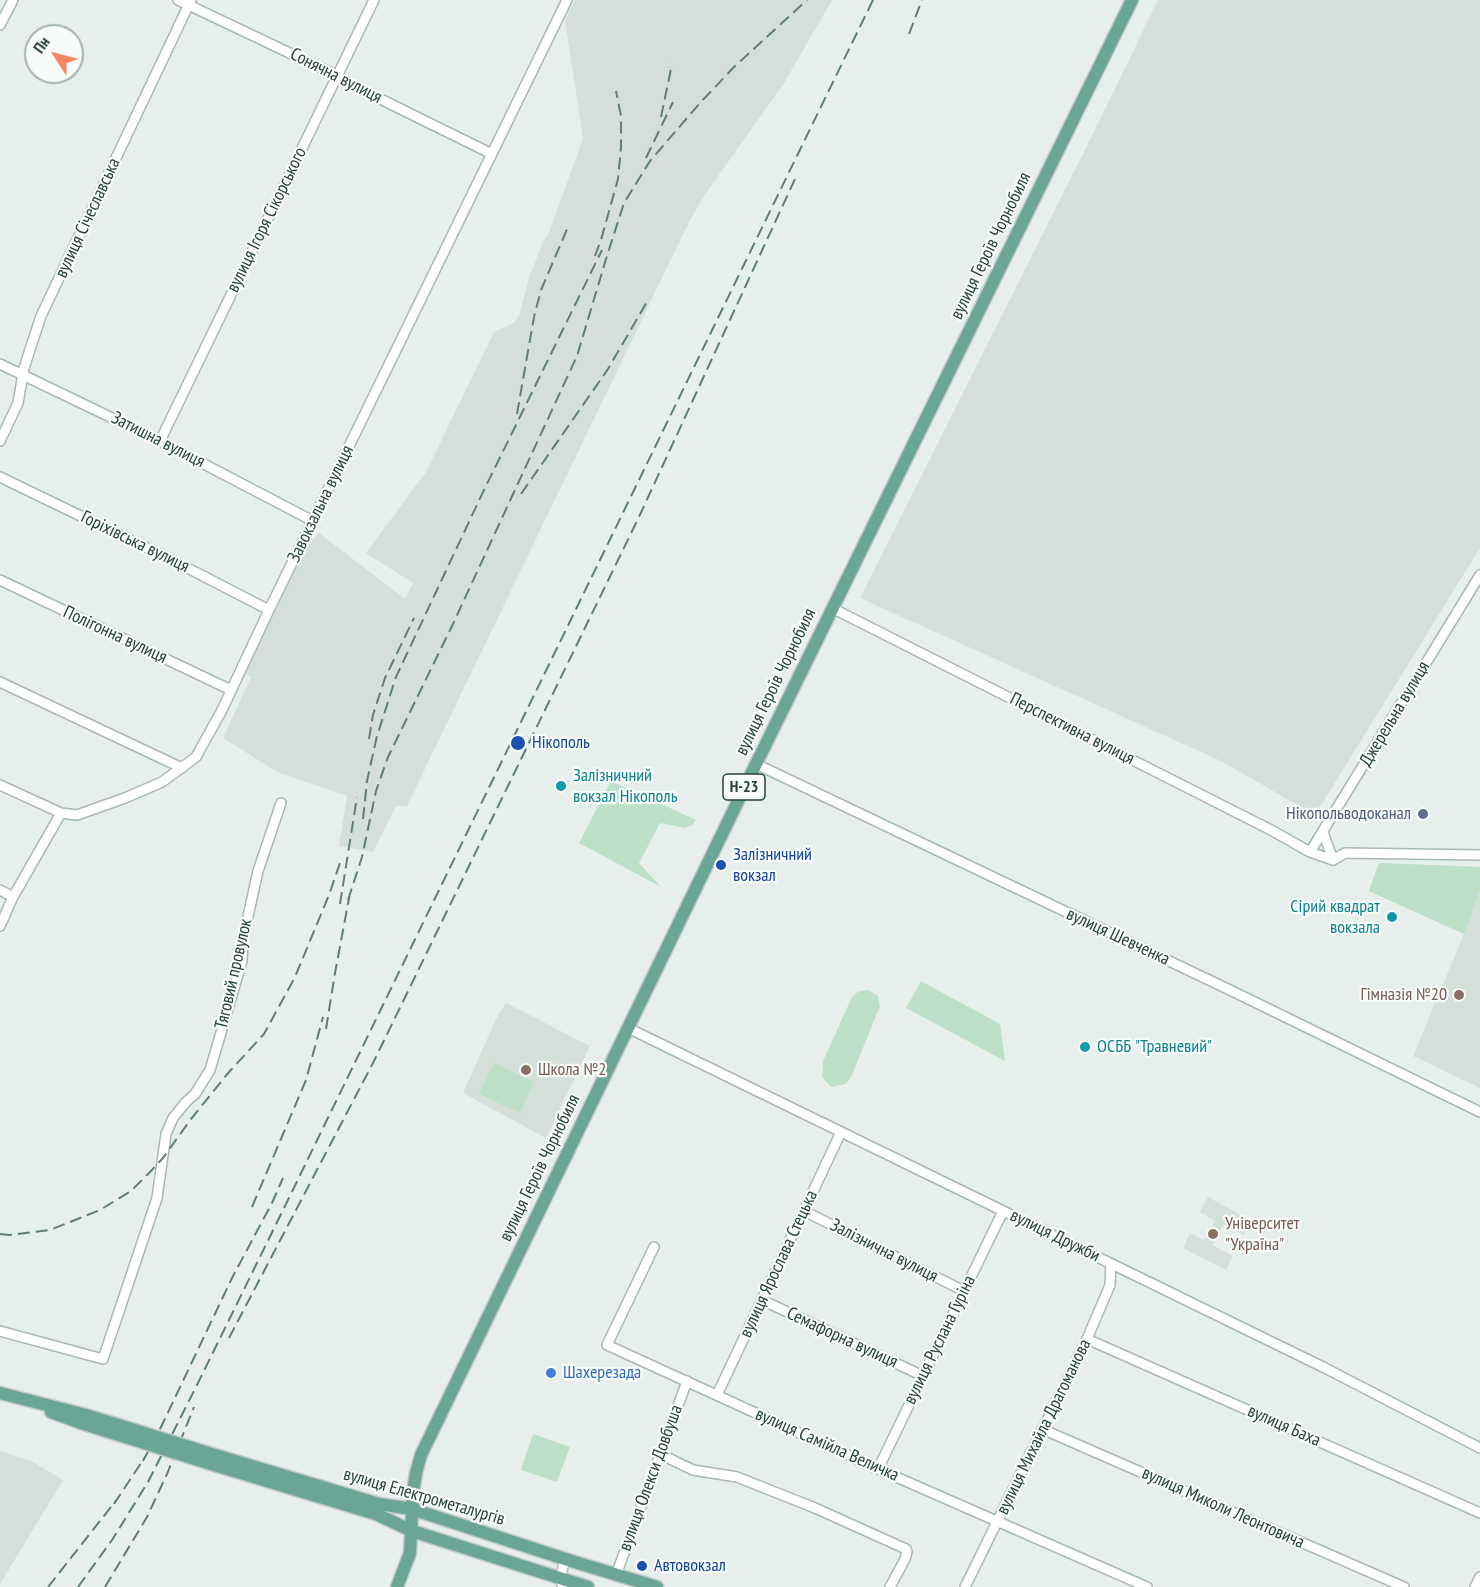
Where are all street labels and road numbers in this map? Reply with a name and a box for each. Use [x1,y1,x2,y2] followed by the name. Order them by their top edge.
[286,44,386,108] street label: Сонячна вулиця
[223,144,311,296] street label: вулиця Ігоря Сікорського
[51,155,125,281] street label: вулиця Січеславська
[946,169,1036,323] street label: вулиця Героїв Чорнобиля
[108,407,208,473] street label: Затишна вулиця
[283,442,359,566] street label: Завокзальна вулиця
[77,506,193,578] street label: Горіхівська вулиця
[60,602,170,668] street label: Полігонна вулиця
[731,605,821,759] street label: вулиця Героїв Чорнобиля
[1355,658,1435,770] street label: Джерельна вулиця
[1006,688,1138,770] street label: Перспективна вулиця
[723,774,765,800] road number: Н-23
[1063,904,1173,970] street label: вулиця Шевченка
[211,917,257,1031] street label: Тяговий провулок
[495,1091,585,1245] street label: вулиця Героїв Чорнобиля
[735,1187,823,1341] street label: вулиця Ярослава Стецька
[1007,1205,1103,1267] street label: вулиця Дружби
[826,1215,942,1287] street label: Залізнична вулиця
[899,1272,981,1408] street label: вулиця Руслана Гуріна
[783,1303,901,1373] street label: Семафорна вулиця
[992,1336,1096,1518] street label: вулиця Михайла Драгоманова
[1244,1400,1324,1452] street label: вулиця Баха
[615,1402,687,1554] street label: вулиця Олекси Довбуша
[752,1404,902,1486] street label: вулиця Самійла Величка
[1138,1462,1308,1554] street label: вулиця Миколи Леонтовича
[341,1464,507,1530] street label: вулиця Електрометалургів

